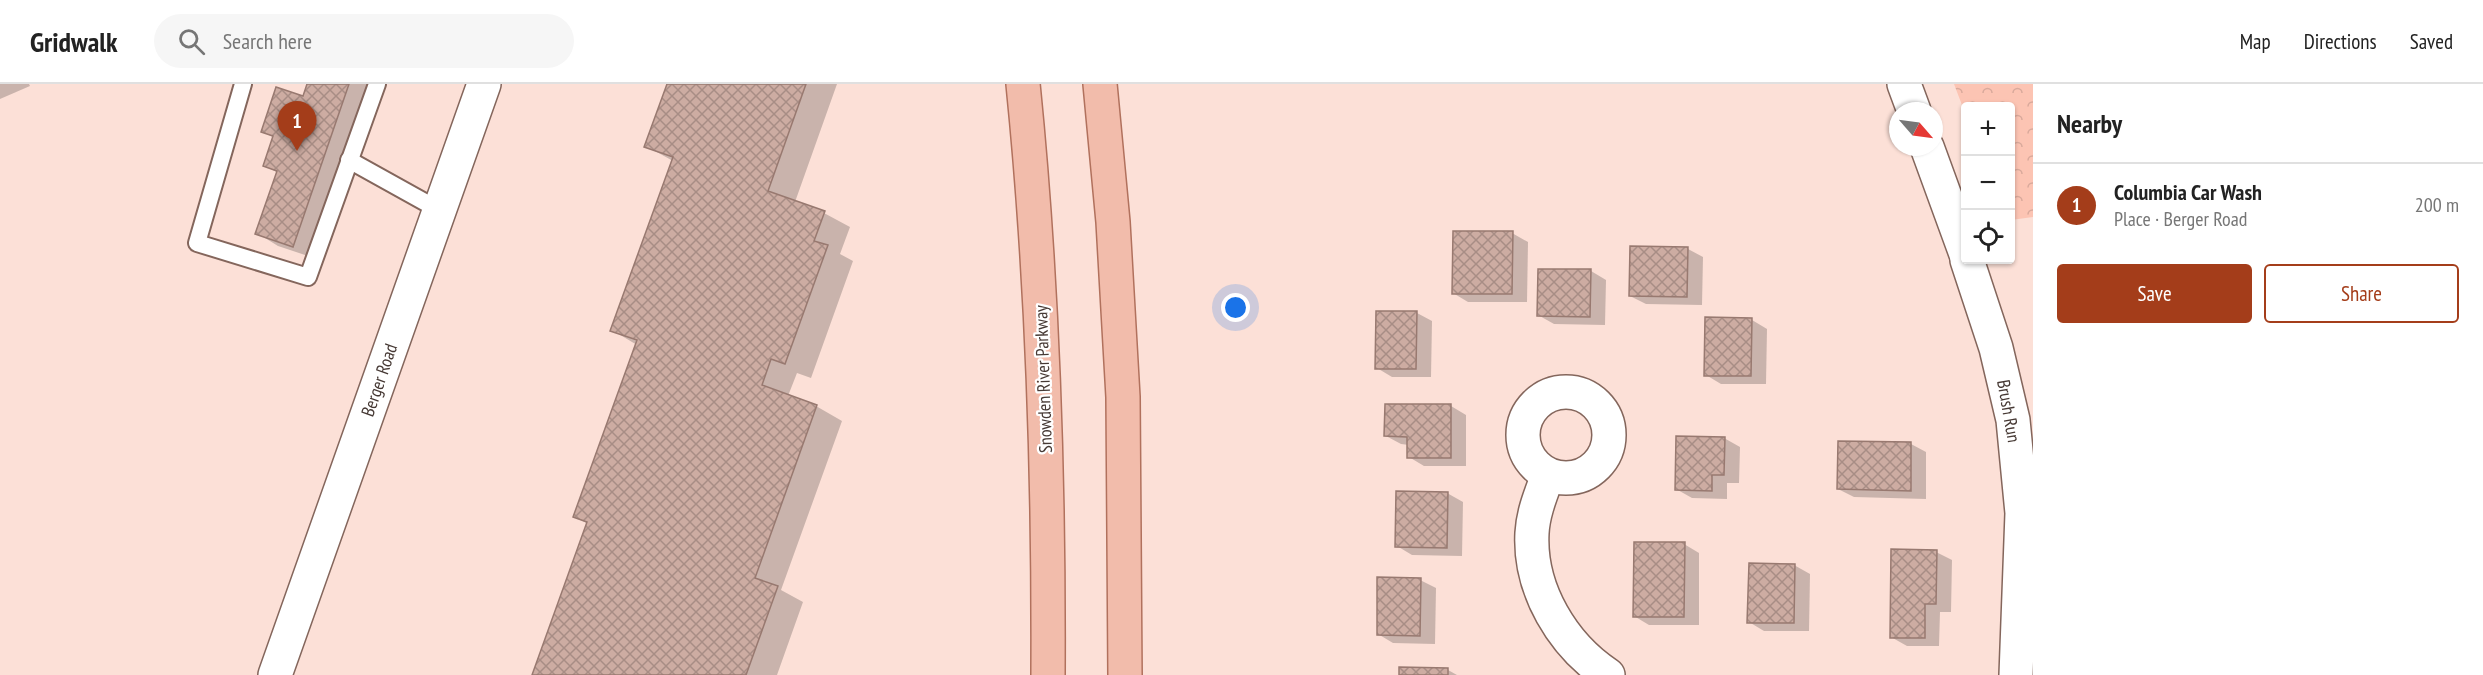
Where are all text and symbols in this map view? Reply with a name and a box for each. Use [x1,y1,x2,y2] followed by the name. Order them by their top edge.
[154,14,574,68] search box
[30,23,118,60] text: Gridwalk
[175,25,208,58] icon: search
[223,27,312,55] text: Search here
[2240,28,2271,55] text: Map
[2304,28,2377,55] text: Directions
[2410,28,2453,55] text: Saved
[278,101,316,151] pin: 1
[1889,102,1943,156] north arrow
[1961,102,2015,264] map controls
[1961,102,2015,156] button: +
[2057,107,2122,140] text: Nearby
[1961,156,2015,210] button: −
[2114,178,2262,206] text: Columbia Car Wash
[2072,192,2081,218] text: 1
[2415,192,2459,218] text: 200 m
[2114,206,2247,232] text: Place · Berger Road
[1961,210,2015,264] button: locate
[2057,264,2252,323] button: Save
[2264,264,2459,323] button: Share
[1221,293,1250,322] your location
[1029,305,1057,453] street label: Snowden River Parkway
[356,341,402,419] street label: Berger Road
[1992,378,2026,444] street label: Brush Run

